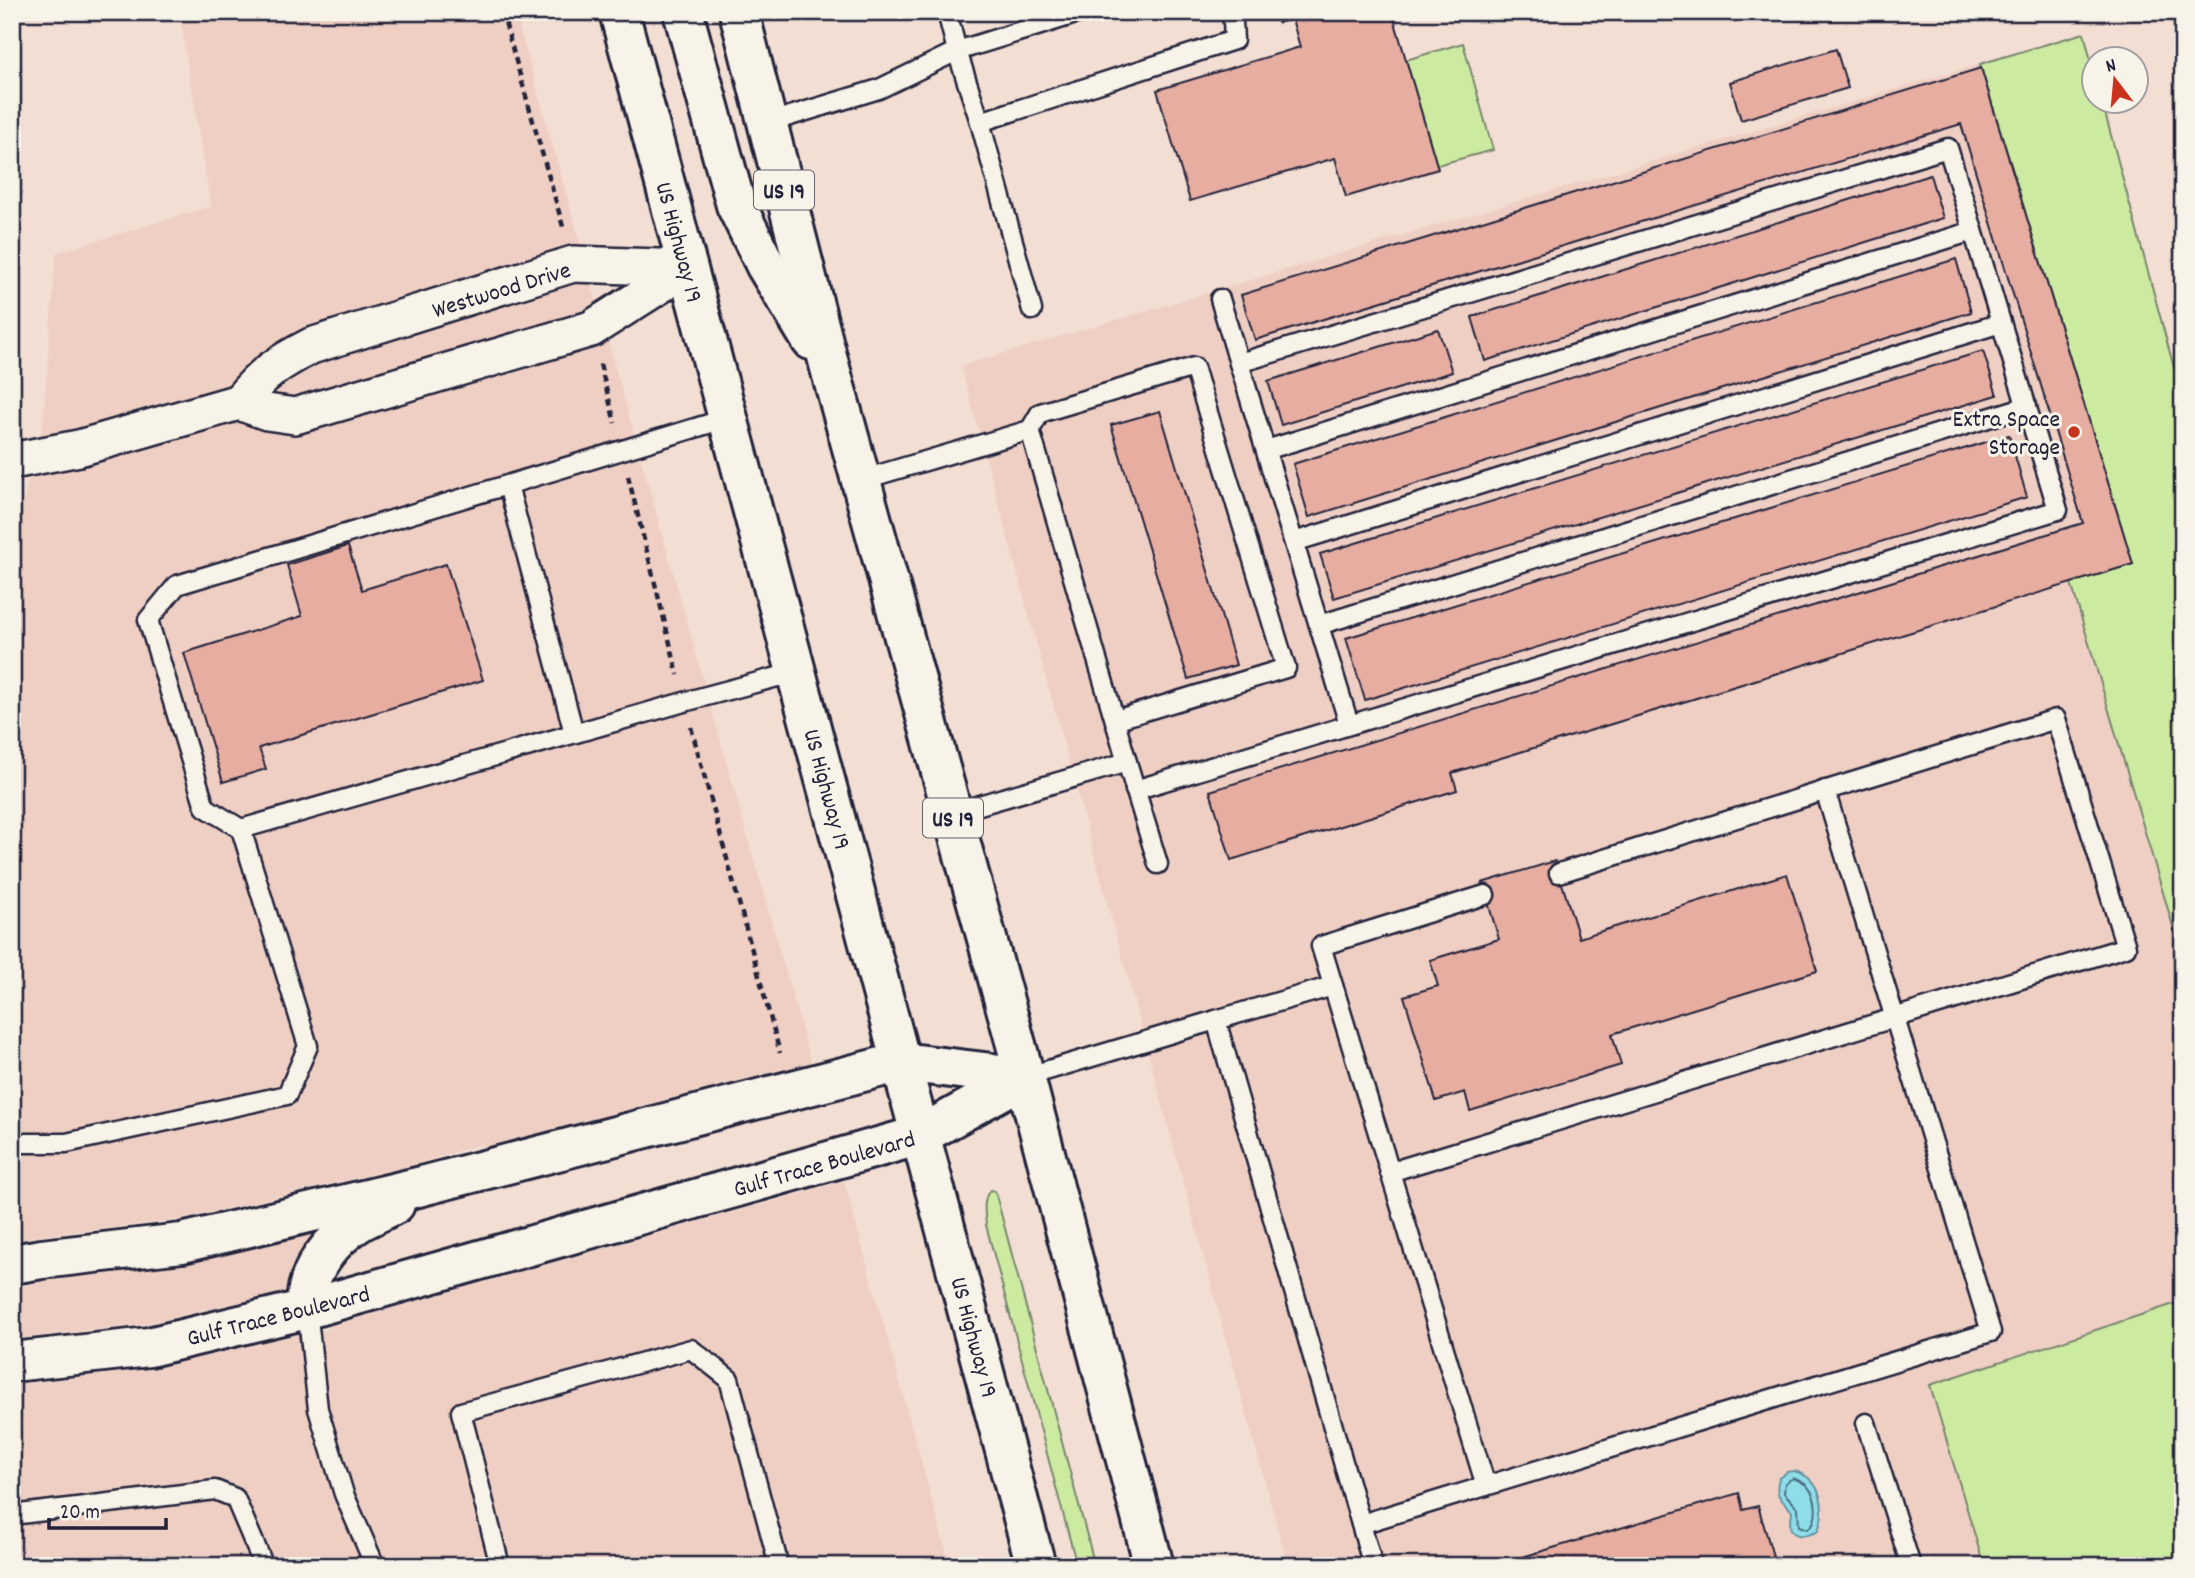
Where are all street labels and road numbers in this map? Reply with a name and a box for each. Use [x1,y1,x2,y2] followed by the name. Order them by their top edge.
[754,170,814,210] road number: US 19
[645,178,710,307] street label: US Highway 19
[428,255,575,329] street label: Westwood Drive
[793,725,858,854] street label: US Highway 19
[923,798,983,838] road number: US 19
[730,1124,920,1208] street label: Gulf Trace Boulevard
[940,1273,1005,1402] street label: US Highway 19
[184,1279,374,1357] street label: Gulf Trace Boulevard

